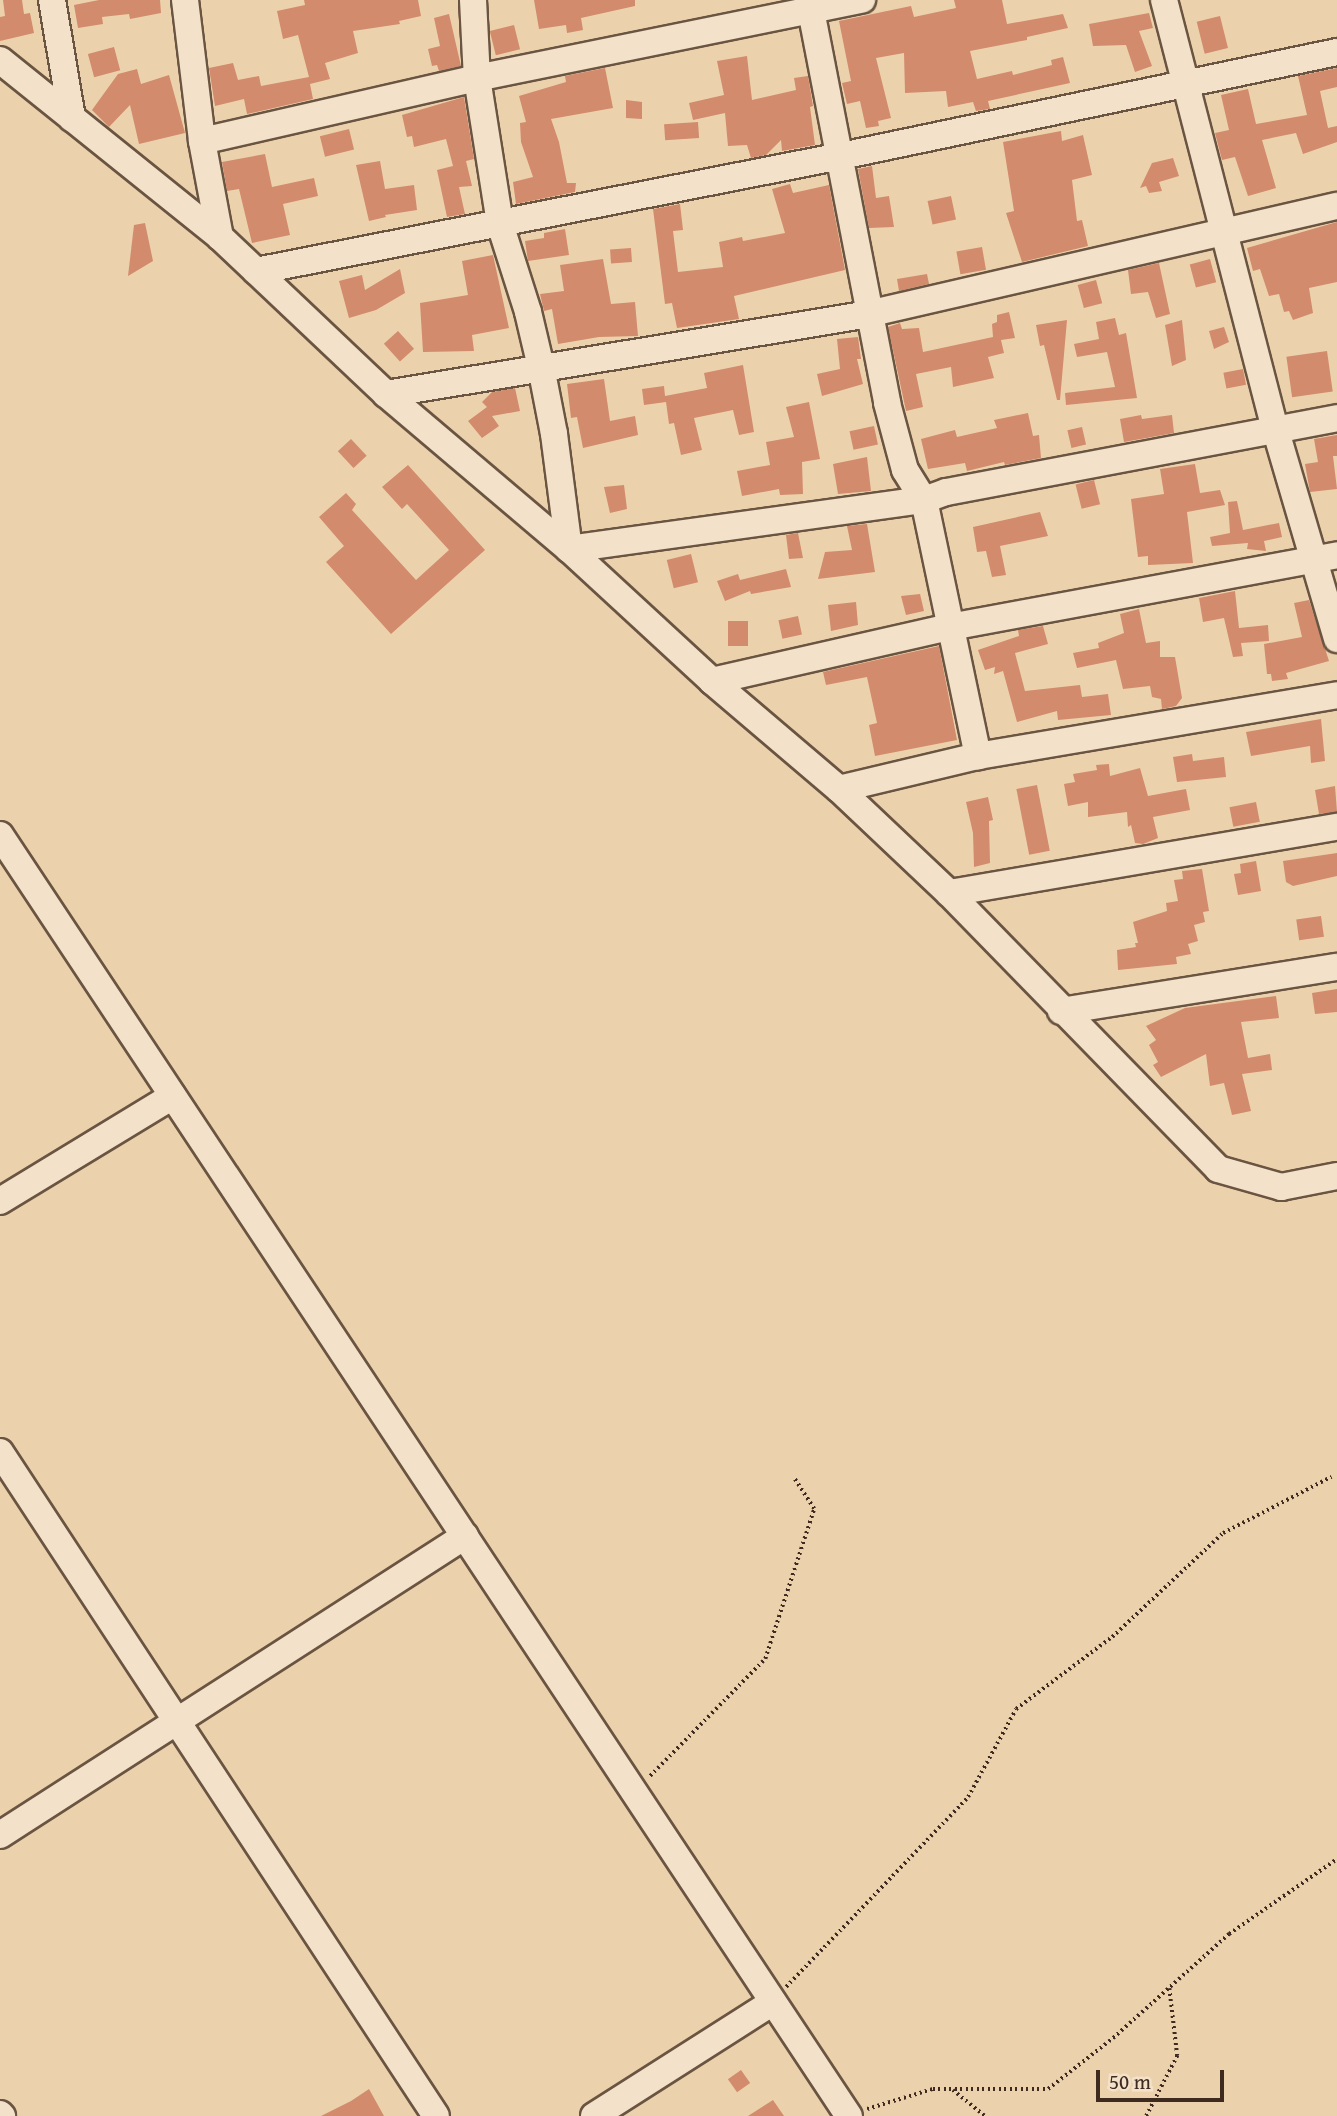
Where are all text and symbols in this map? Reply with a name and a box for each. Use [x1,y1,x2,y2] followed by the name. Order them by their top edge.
[1099,2056,1227,2100] scale bar
[1109,2066,1151,2097] text: 50 m

